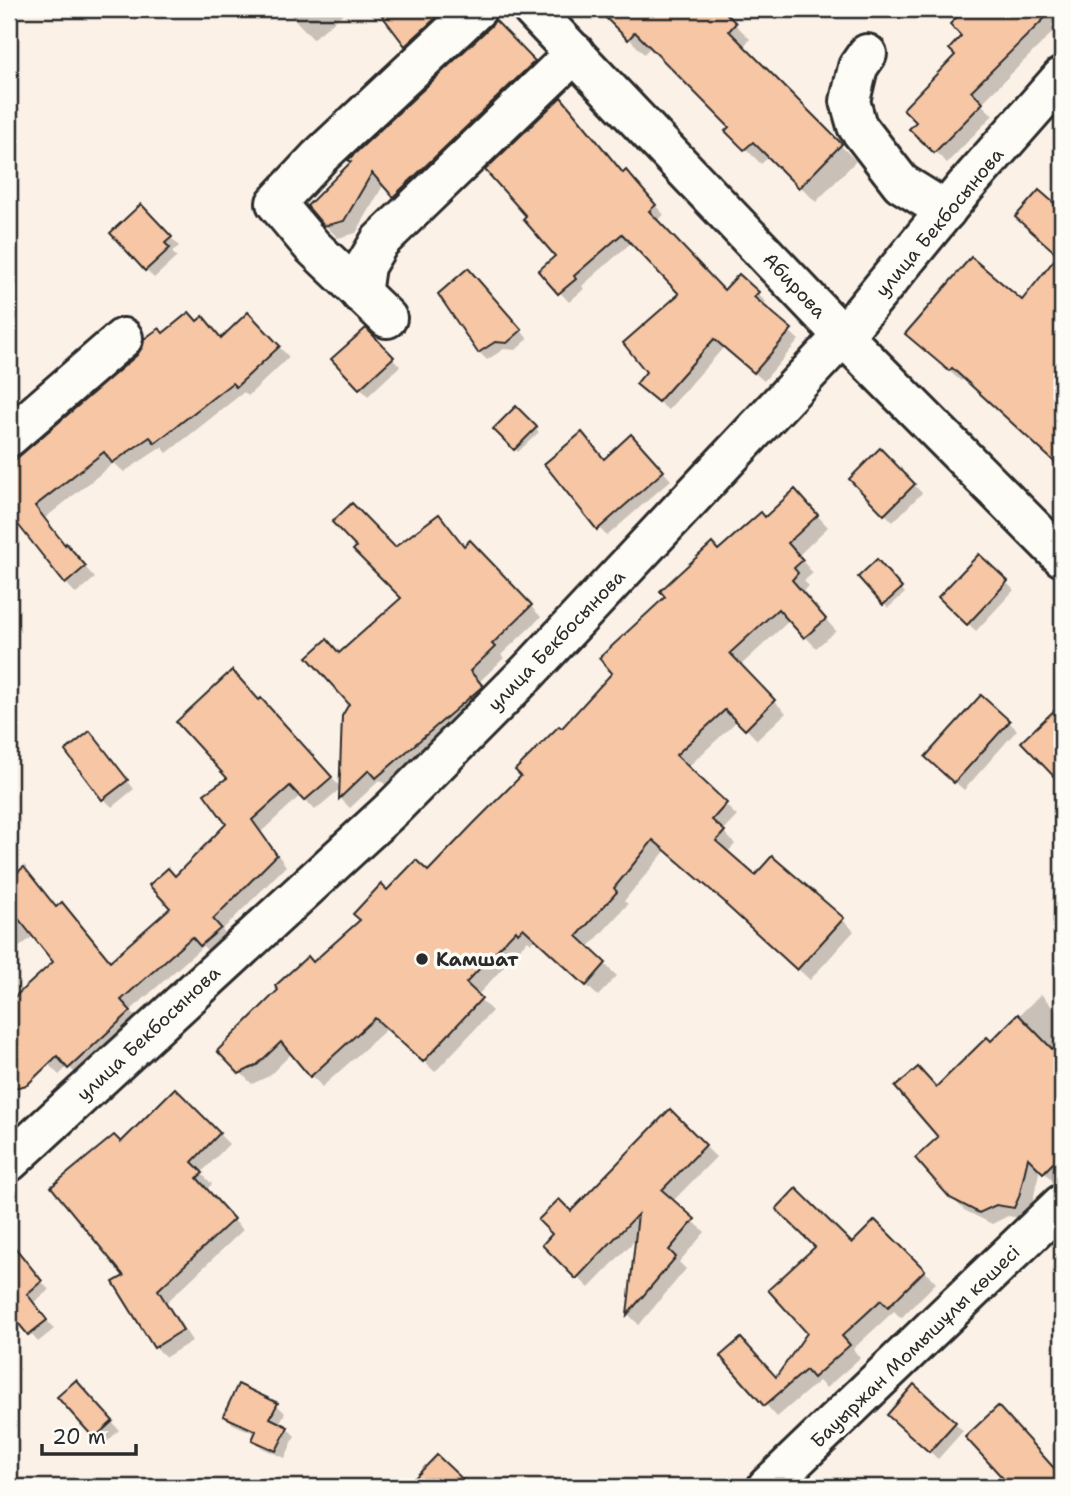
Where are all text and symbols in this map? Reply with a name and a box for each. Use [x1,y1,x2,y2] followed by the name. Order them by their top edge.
[870,142,1009,302] street label: улица Бекбосынова
[758,247,832,324] street label: Абирова
[482,564,631,716] street label: улица Бекбосынова
[436,947,519,972] place label: Камшат
[414,951,430,967] marker: Камшат
[71,960,226,1106] street label: улица Бекбосынова
[805,1240,1025,1453] street label: Бауыржан Момышұлы көшесі
[42,1412,136,1456] scale bar
[52,1423,106,1451] text: 20 m

